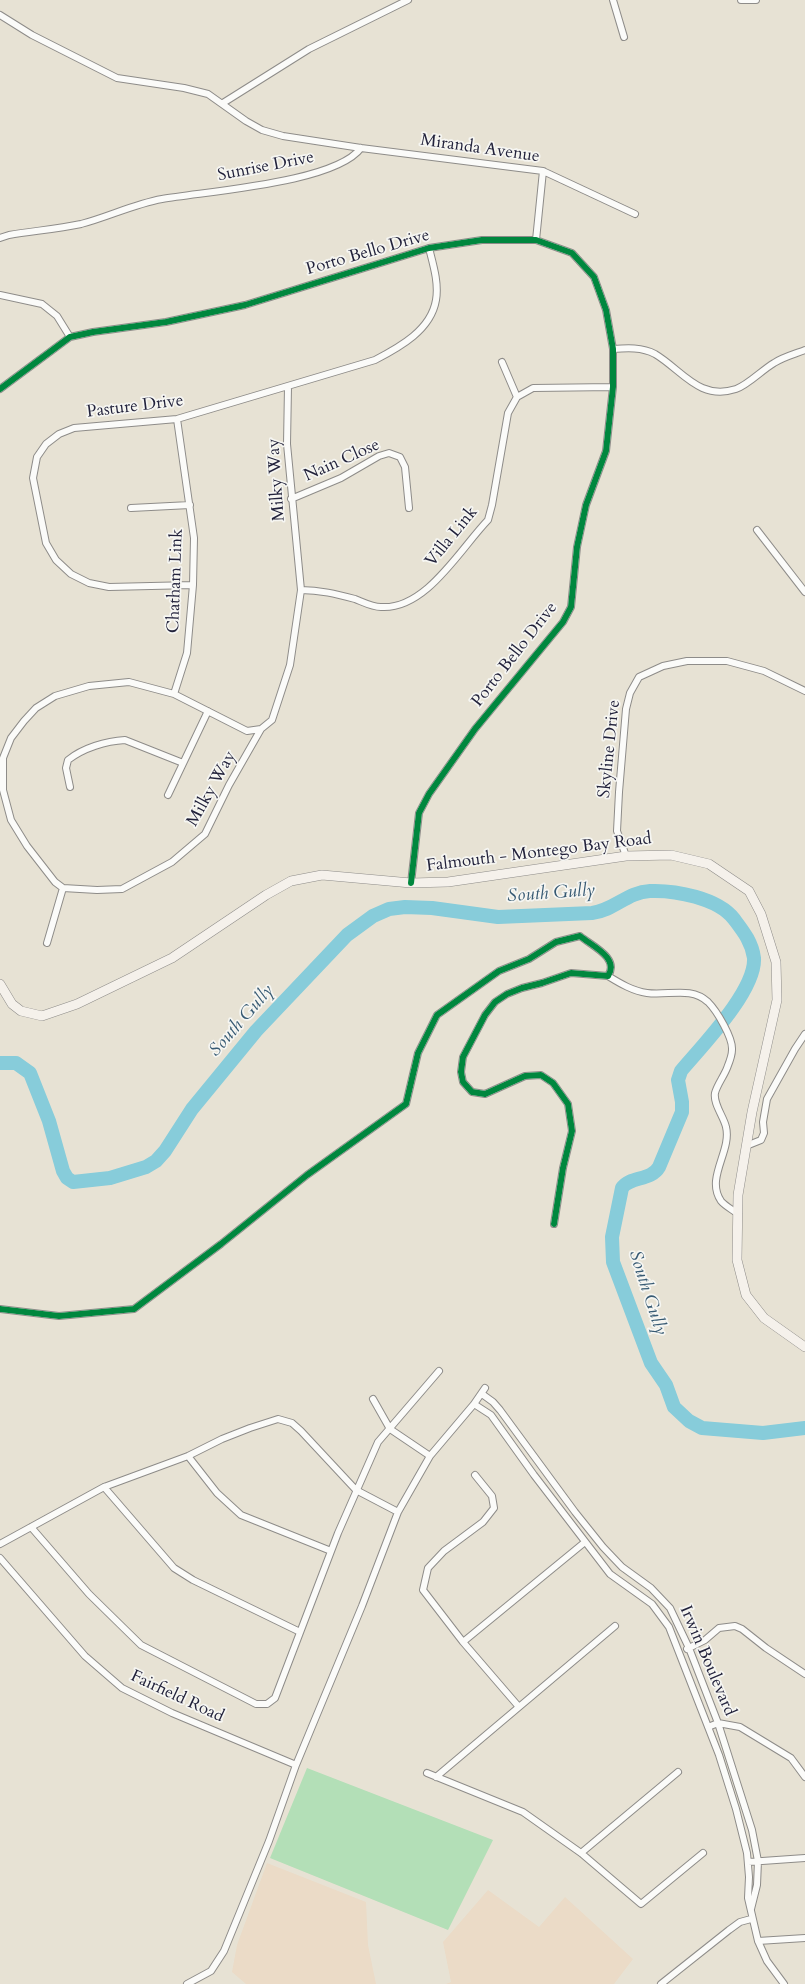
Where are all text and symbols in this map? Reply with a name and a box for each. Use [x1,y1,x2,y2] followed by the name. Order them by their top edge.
[419,131,541,167] street label: Miranda Avenue
[216,148,316,186] street label: Sunrise Drive
[304,226,432,280] street label: Porto Bello Drive
[85,391,185,423] street label: Pasture Drive
[301,435,383,487] street label: Nain Close
[264,438,290,522] street label: Milky Way
[422,503,482,571] street label: Villa Link
[164,528,188,634] street label: Chatham Link
[468,599,562,711] street label: Porto Bello Drive
[595,699,625,799] street label: Skyline Drive
[183,748,241,830] street label: Milky Way
[425,829,653,877] street label: Falmouth - Montego Bay Road
[506,880,596,908] water label: South Gully
[205,981,279,1061] water label: South Gully
[623,1248,671,1338] water label: South Gully
[675,1603,739,1719] street label: Irwin Boulevard
[127,1666,227,1728] street label: Fairfield Road

